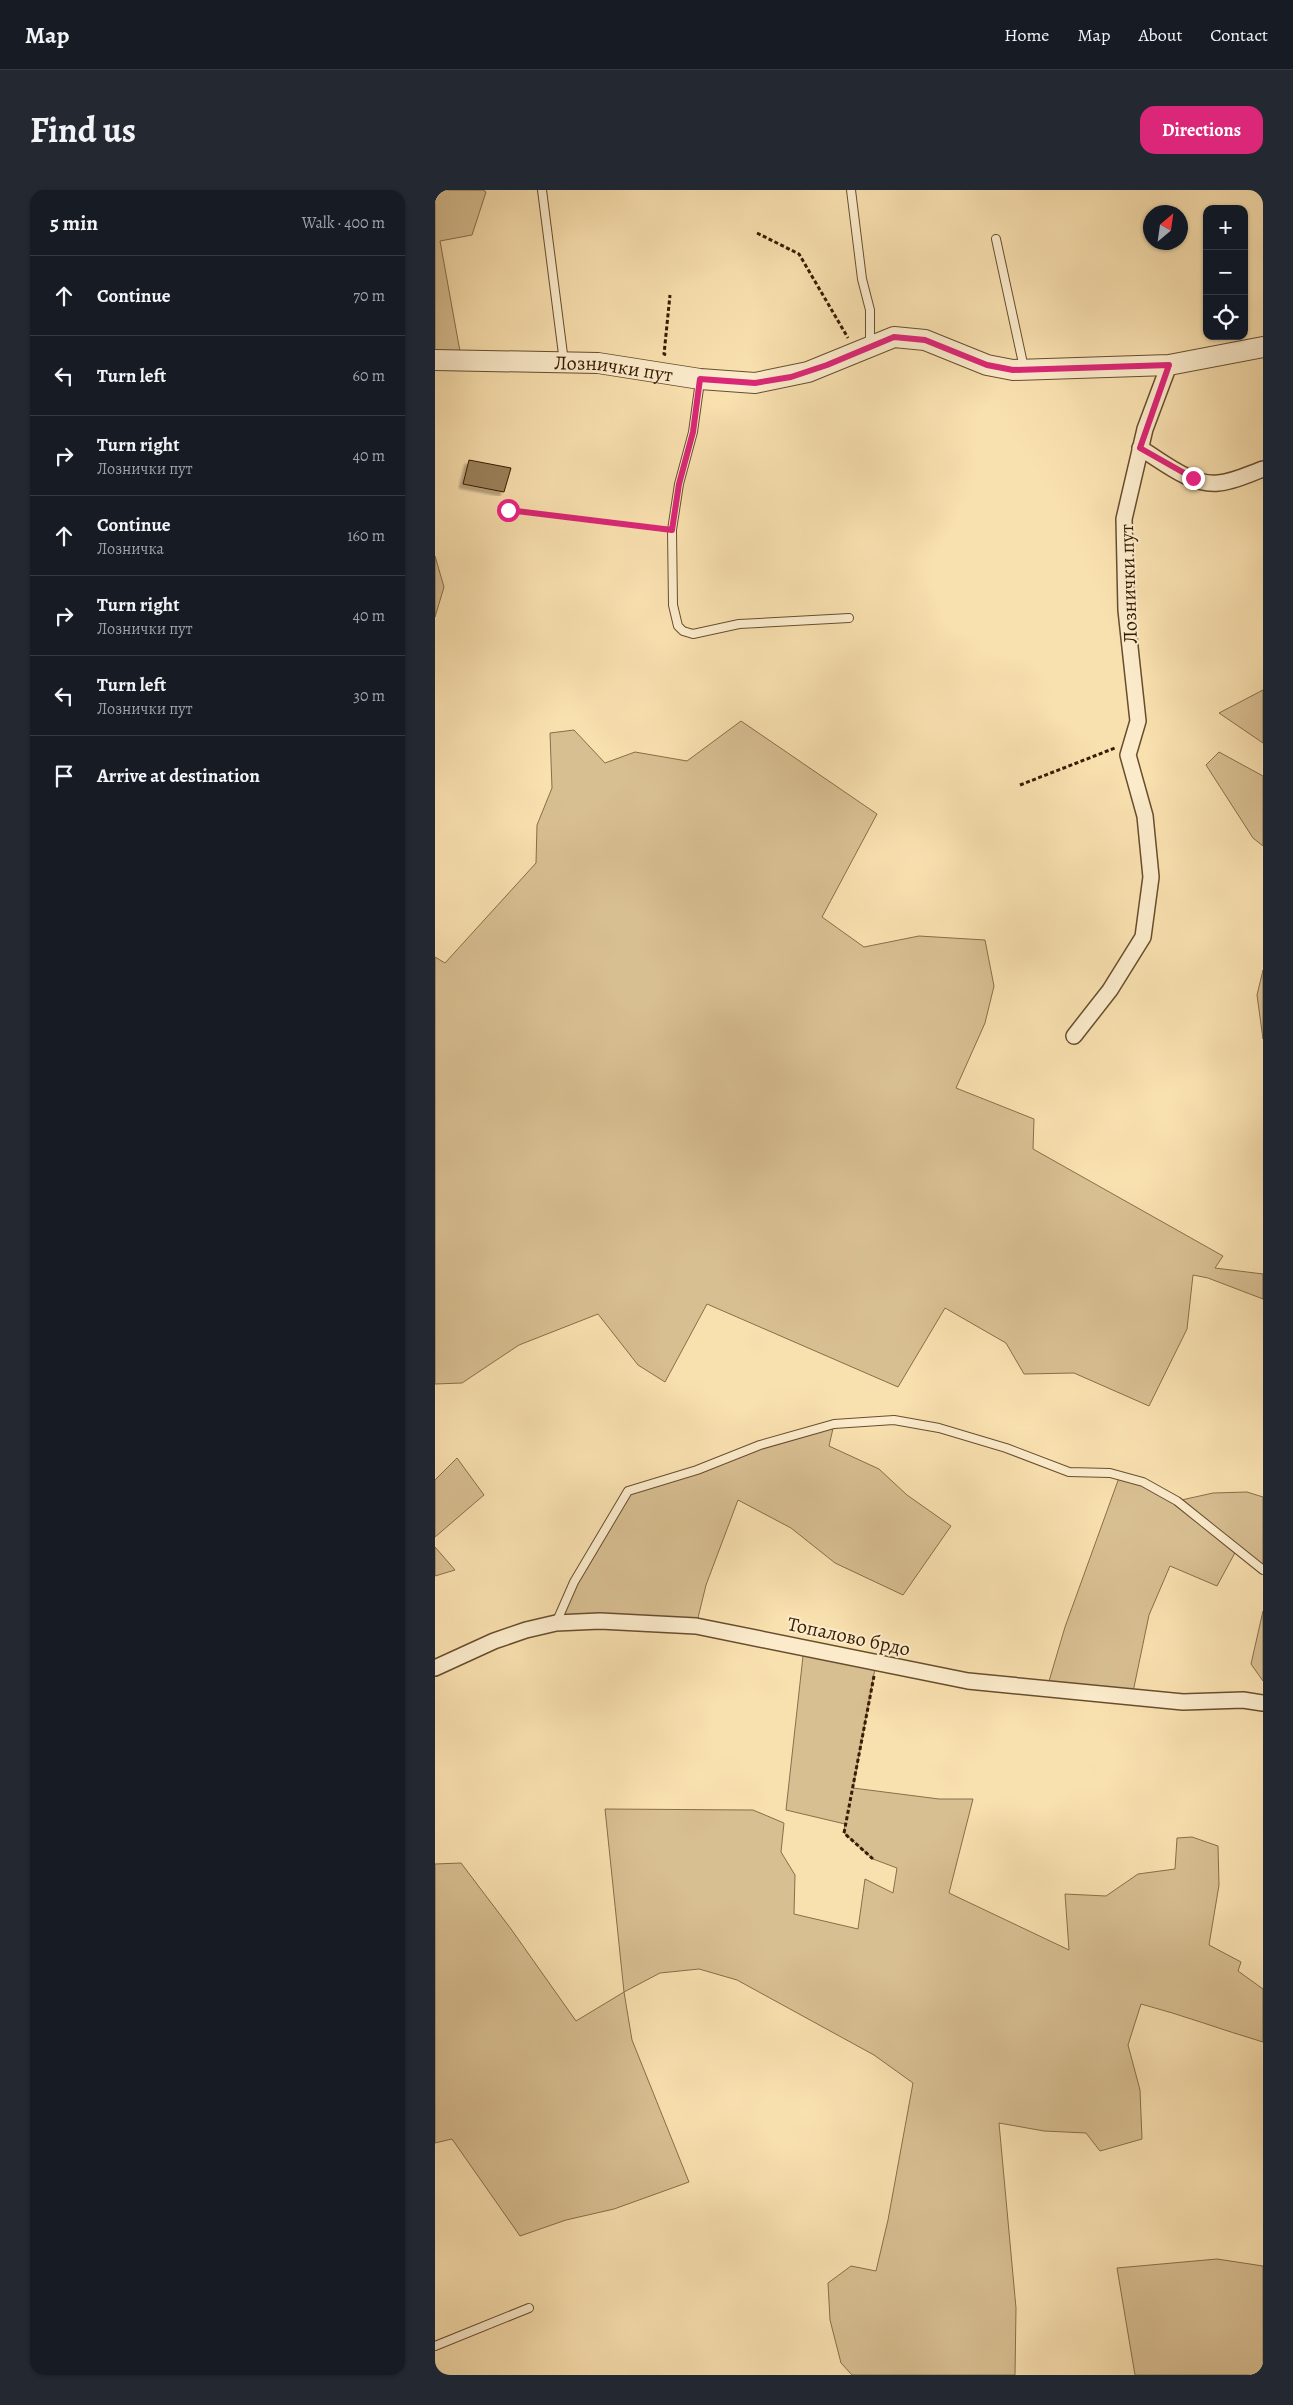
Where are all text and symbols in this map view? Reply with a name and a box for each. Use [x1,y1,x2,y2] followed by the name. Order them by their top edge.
[25,19,69,51] text: Map
[1004,23,1049,47] text: Home
[1077,23,1110,47] text: Map
[1138,23,1182,47] text: About
[1210,23,1268,47] text: Contact
[30,106,136,154] text: Find us
[1140,106,1263,154] button: Directions
[1143,205,1188,250] north arrow
[1203,205,1248,340] map controls
[1203,205,1248,250] button: +
[50,209,98,237] text: 5 min
[302,212,385,234] text: Walk · 400 m
[1203,250,1248,295] button: −
[50,282,78,310] icon: ahead
[97,283,171,309] text: Continue
[353,285,385,307] text: 70 m
[1203,295,1248,340] button: locate
[554,349,675,389] street label: Лознички пут
[50,362,78,390] icon: left
[97,363,166,389] text: Turn left
[353,365,385,387] text: 60 m
[97,432,179,458] text: Turn right
[50,442,78,470] icon: right
[353,445,385,467] text: 40 m
[97,458,193,480] text: Лознички пут
[1182,467,1205,490] route end
[497,499,520,522] route start
[97,512,171,538] text: Continue
[50,522,78,550] icon: ahead
[1113,524,1144,644] street label: Лознички пут
[347,525,385,547] text: 160 m
[97,538,164,560] text: Лозничка
[97,592,179,618] text: Turn right
[50,602,78,630] icon: right
[353,605,385,627] text: 40 m
[97,618,193,640] text: Лознички пут
[97,672,166,698] text: Turn left
[50,682,78,710] icon: left
[353,685,385,707] text: 30 m
[97,698,193,720] text: Лознички пут
[50,762,78,790] icon: arrive
[97,763,260,789] text: Arrive at destination
[785,1610,913,1663] street label: Топалово брдо

